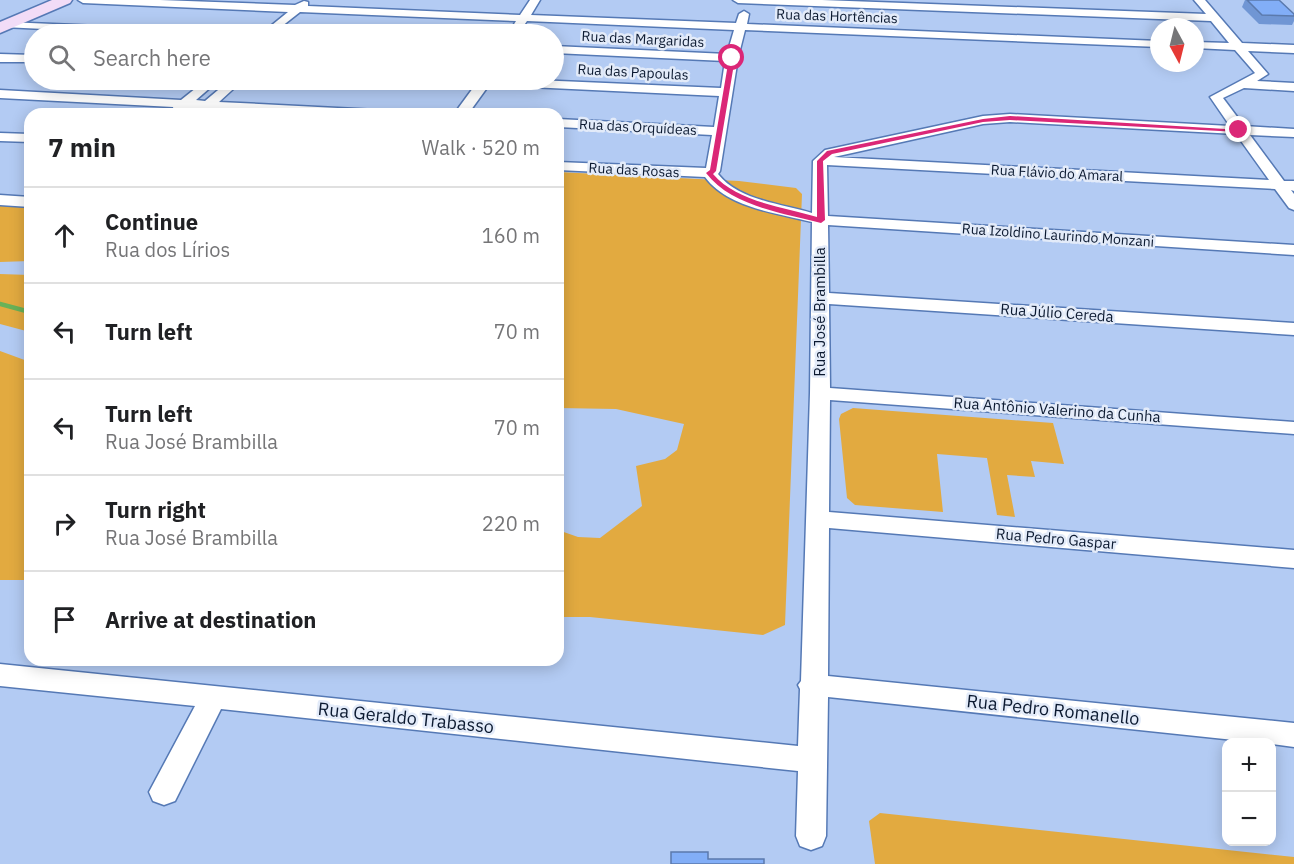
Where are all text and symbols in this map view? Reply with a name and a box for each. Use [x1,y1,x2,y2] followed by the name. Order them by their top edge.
[776,5,898,27] street label: Rua das Hortências
[1150,18,1204,72] north arrow
[24,24,564,90] search box
[581,27,705,51] street label: Rua das Margaridas
[45,41,78,74] icon: search
[93,43,211,72] text: Search here
[718,44,744,70] route start
[577,60,689,84] street label: Rua das Papoulas
[579,115,698,139] street label: Rua das Orquídeas
[1225,116,1251,142] route end
[48,130,116,164] text: 7 min
[422,134,540,161] text: Walk · 520 m
[588,159,680,181] street label: Rua das Rosas
[990,161,1124,185] street label: Rua Flávio do Amaral
[105,207,198,236] text: Continue
[48,219,81,252] icon: ahead
[961,219,1155,251] street label: Rua Izoldino Laurindo Monzani
[482,222,540,249] text: 160 m
[105,236,230,263] text: Rua dos Lírios
[810,247,829,377] street label: Rua José Brambilla
[1000,299,1114,326] street label: Rua Júlio Cereda
[48,315,81,348] icon: left
[105,317,193,346] text: Turn left
[494,318,540,345] text: 70 m
[953,393,1161,426] street label: Rua Antônio Valerino da Cunha
[105,399,193,428] text: Turn left
[48,411,81,444] icon: left
[494,414,540,441] text: 70 m
[105,428,278,455] text: Rua José Brambilla
[105,495,206,524] text: Turn right
[48,507,81,540] icon: right
[482,510,540,537] text: 220 m
[105,524,278,551] text: Rua José Brambilla
[995,524,1117,553] street label: Rua Pedro Gaspar
[48,603,81,636] icon: arrive
[105,605,316,634] text: Arrive at destination
[965,689,1141,730] street label: Rua Pedro Romanello
[317,697,495,738] street label: Rua Geraldo Trabasso
[1222,738,1276,846] map controls
[1222,738,1276,792] button: +
[1222,792,1276,846] button: −

